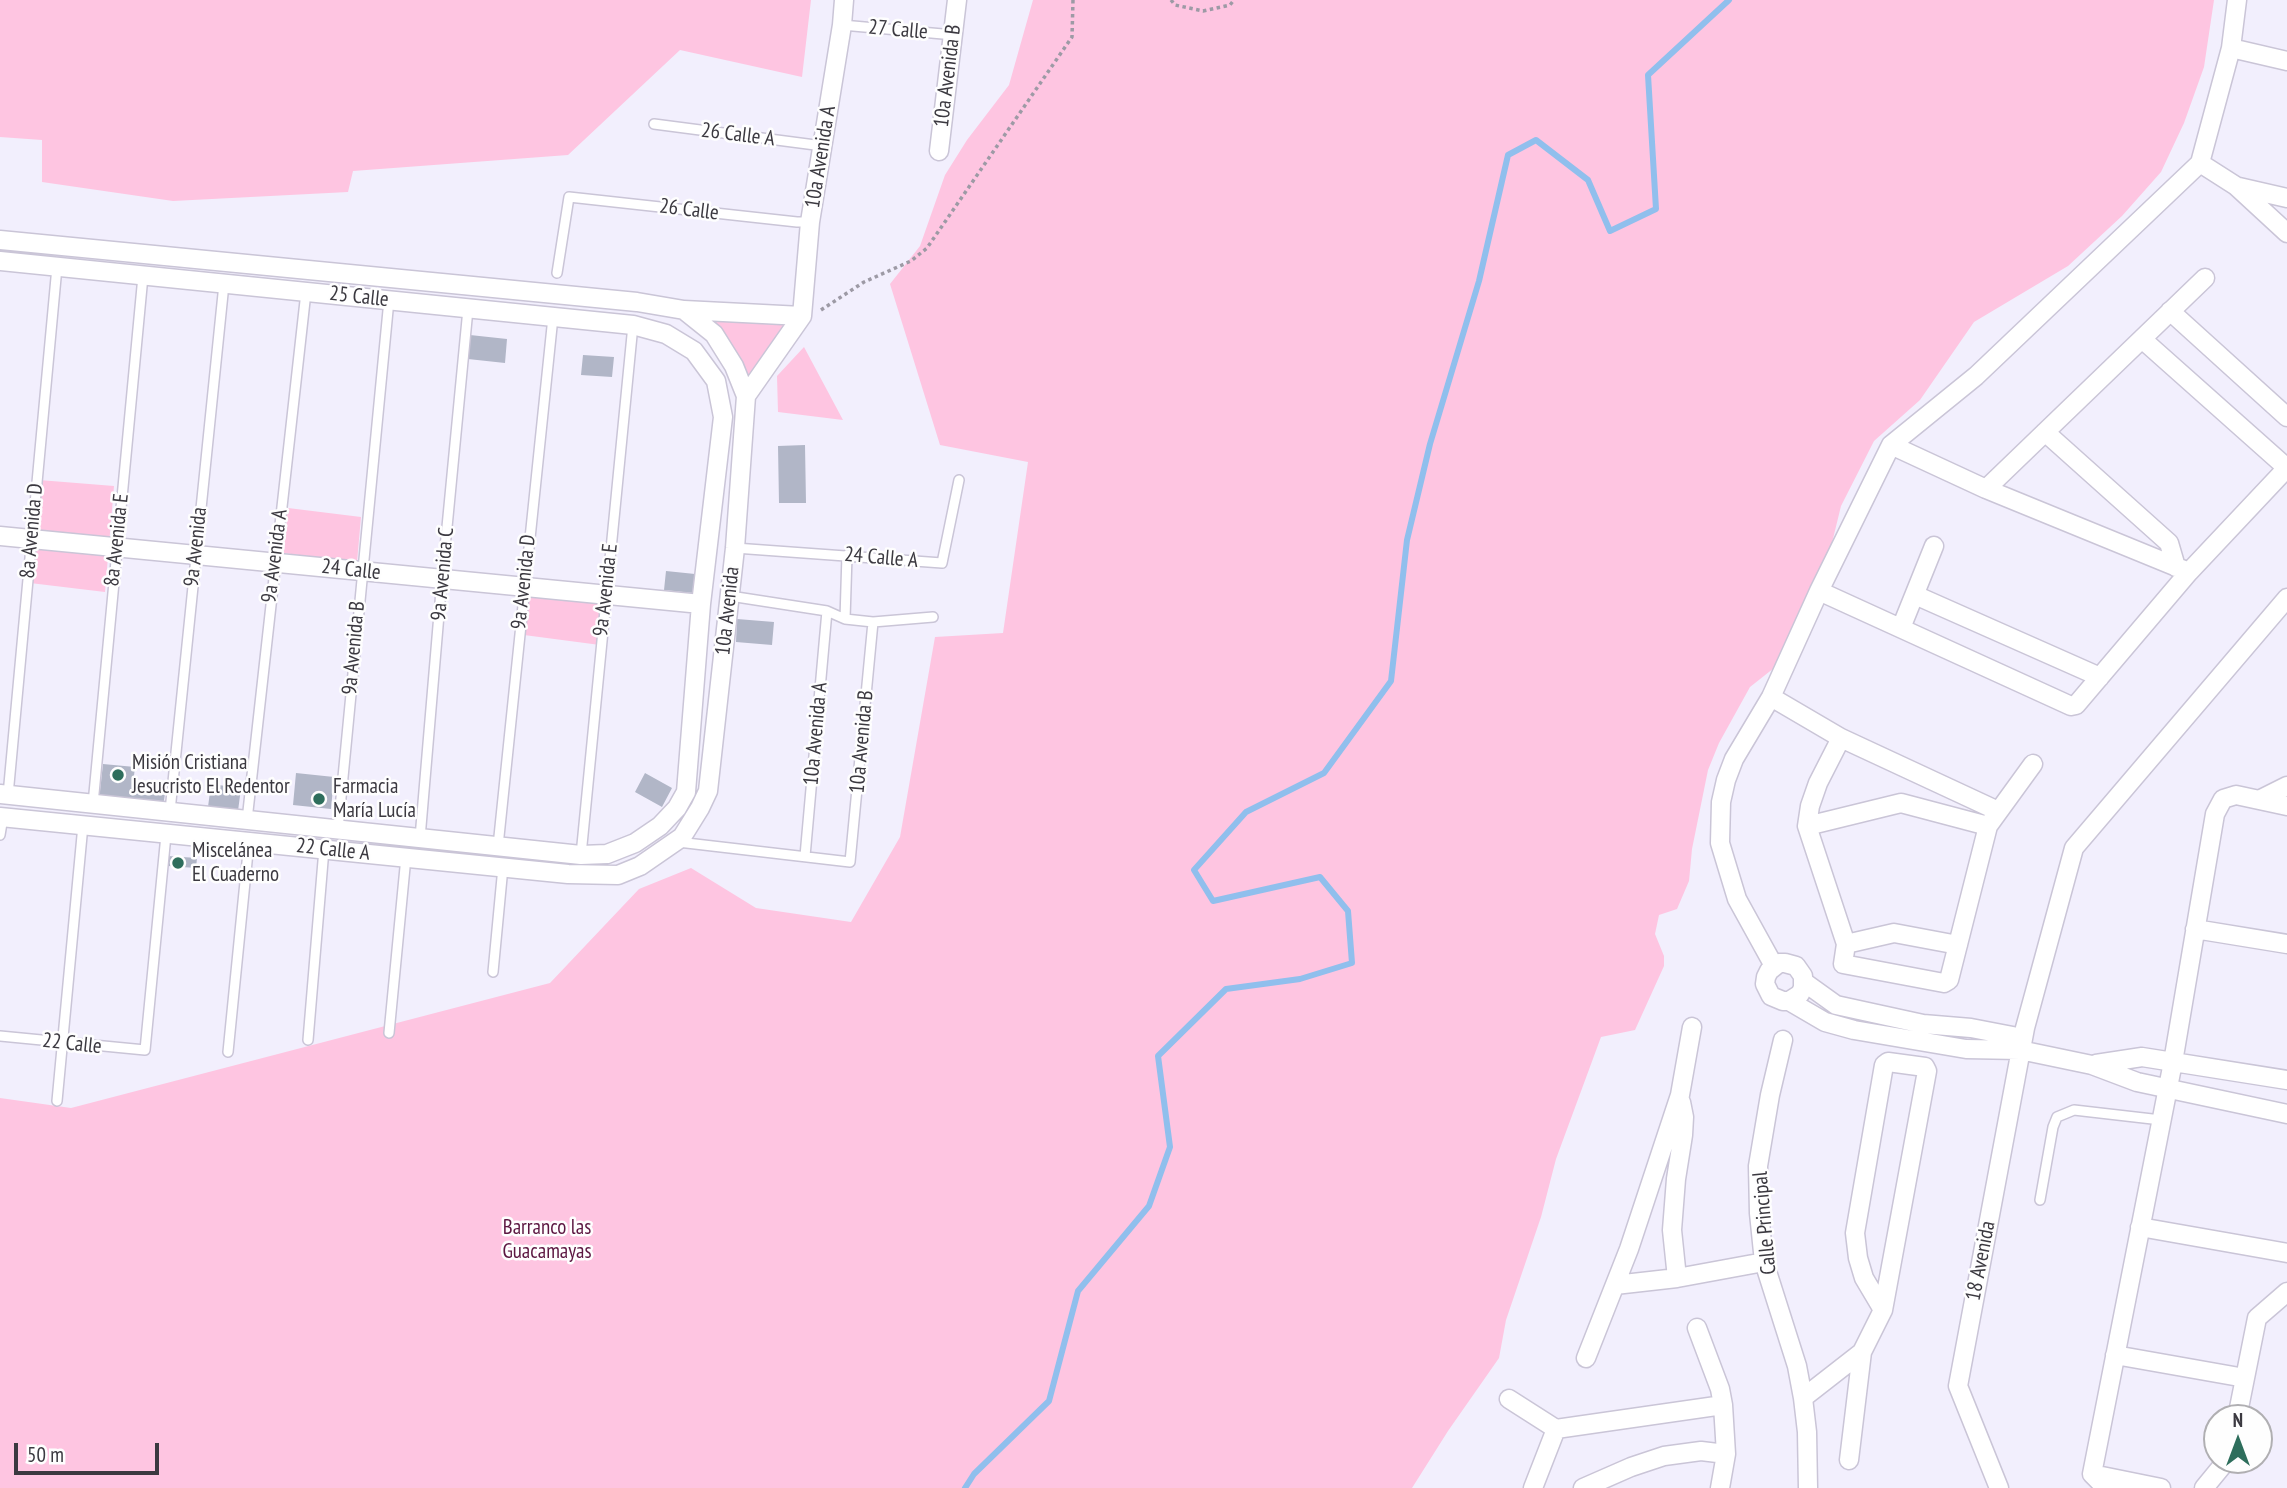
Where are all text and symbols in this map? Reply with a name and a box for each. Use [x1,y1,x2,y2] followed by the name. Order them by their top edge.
[867,15,929,45] street label: 27 Calle
[929,23,967,129] street label: 10a Avenida B
[800,104,842,210] street label: 10a Avenida A
[700,118,776,152] street label: 26 Calle A
[658,194,720,226] street label: 26 Calle
[328,281,390,313] street label: 25 Calle
[15,483,49,579] street label: 8a Avenida D
[100,492,134,588] street label: 8a Avenida E
[179,506,213,588] street label: 9a Avenida
[257,508,293,604] street label: 9a Avenida A
[426,526,460,622] street label: 9a Avenida C
[506,533,542,631] street label: 9a Avenida D
[589,542,623,638] street label: 9a Avenida E
[843,542,919,574] street label: 24 Calle A
[320,554,382,586] street label: 24 Calle
[711,565,745,657] street label: 10a Avenida
[337,600,371,696] street label: 9a Avenida B
[799,681,833,787] street label: 10a Avenida A
[845,689,879,795] street label: 10a Avenida B
[132,750,290,800] place label: Misión Cristiana Jesucristo El Redentor
[110,767,126,783] marker: Misión Cristiana Jesucristo El Redentor
[333,774,416,824] place label: Farmacia María Lucía
[311,791,327,807] marker: Farmacia María Lucía
[295,834,371,866] street label: 22 Calle A
[192,838,279,888] place label: Miscelánea El Cuaderno
[170,855,186,871] marker: Miscelánea El Cuaderno
[41,1028,103,1060] street label: 22 Calle
[1748,1170,1782,1276] street label: Calle Principal
[502,1215,592,1265] park label: Barranco las Guacamayas
[1961,1219,2001,1303] street label: 18 Avenida
[2203,1404,2273,1474] north arrow
[2233,1408,2243,1432] text: N
[18,1428,163,1472] scale bar
[27,1441,64,1468] text: 50 m

